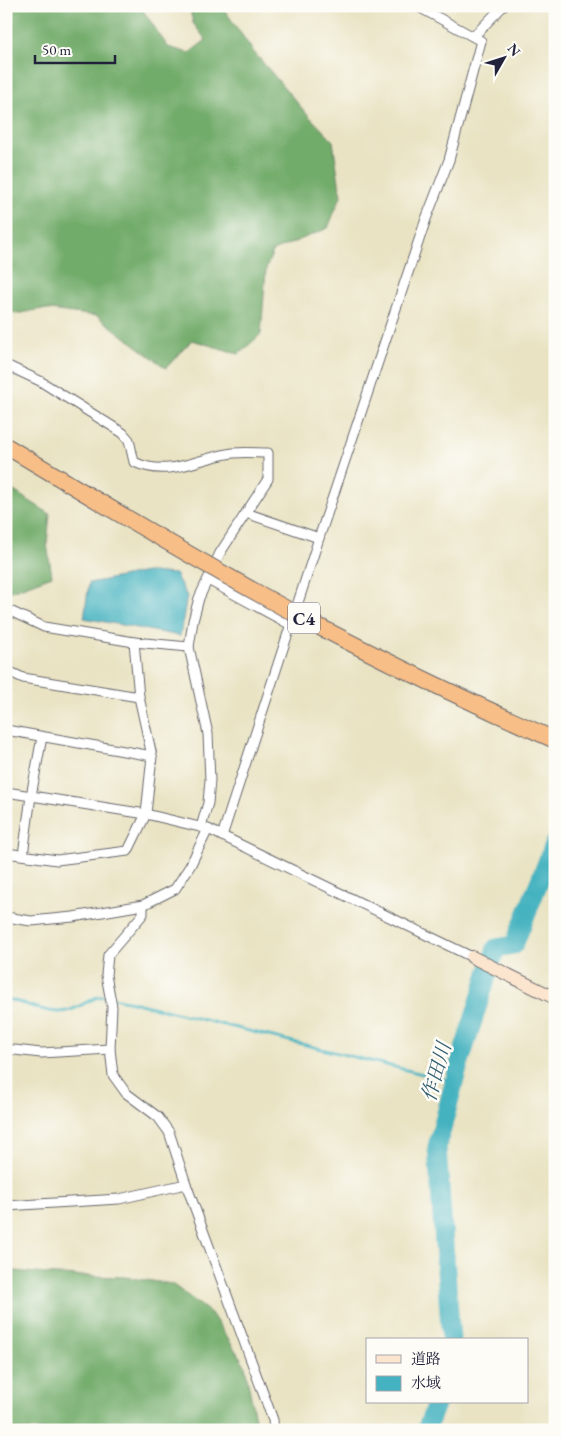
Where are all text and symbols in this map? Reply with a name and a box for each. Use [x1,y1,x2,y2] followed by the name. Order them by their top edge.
[35,32,115,64] scale bar
[478,32,528,82] north arrow
[42,40,71,59] text: 50 m
[504,40,525,60] text: N
[288,602,320,634] road number: C4
[415,1038,457,1104] water label: 作田川
[366,1338,528,1404] legend
[411,1349,441,1368] text: 道路
[411,1373,441,1392] text: 水域

